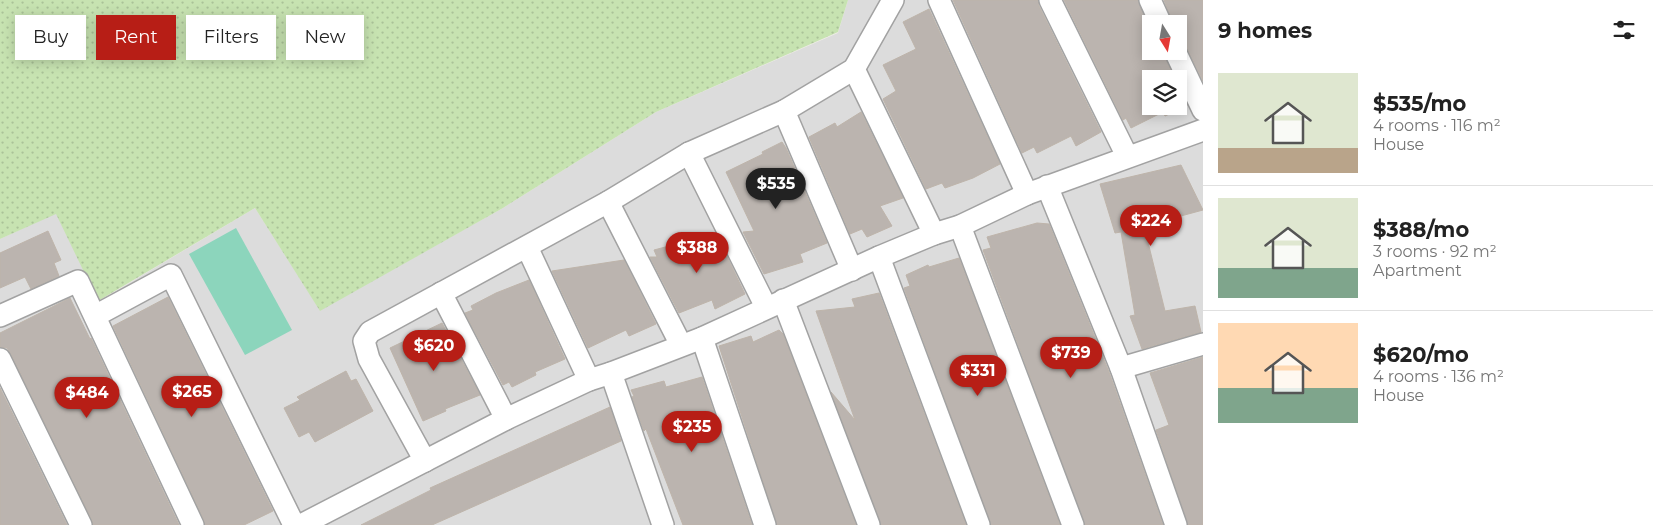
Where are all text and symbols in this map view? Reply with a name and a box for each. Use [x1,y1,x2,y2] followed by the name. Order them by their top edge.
[15,15,86,60] chip: Buy
[96,15,176,60] chip: Rent
[186,15,276,60] chip: Filters
[286,15,364,60] chip: New
[1142,15,1188,60] north arrow
[1142,15,1187,115] map controls
[1610,16,1638,44] icon: filters
[1218,18,1312,43] text: 9 homes
[1142,70,1187,115] button: layers
[1373,91,1466,116] text: $535/mo
[1258,93,1318,153] icon: home
[1373,116,1501,135] text: 4 rooms · 116 m²
[1373,135,1424,154] text: House
[746,168,806,210] pin: $535
[757,174,795,193] text: $535
[1121,204,1181,247] pin: $224
[1131,211,1171,230] text: $224
[1373,217,1469,242] text: $388/mo
[1258,218,1318,278] icon: home
[667,232,727,274] pin: $388
[677,238,717,257] text: $388
[1373,242,1497,261] text: 3 rooms · 92 m²
[1373,261,1462,280] text: Apartment
[404,330,464,372] pin: $620
[414,336,454,355] text: $620
[1041,336,1101,379] pin: $739
[1373,342,1469,367] text: $620/mo
[1051,343,1091,362] text: $739
[1258,343,1318,403] icon: home
[948,354,1008,397] pin: $331
[960,361,996,380] text: $331
[1373,367,1504,386] text: 4 rooms · 136 m²
[57,376,117,419] pin: $484
[162,376,222,418] pin: $265
[172,382,212,401] text: $265
[65,383,109,402] text: $484
[1373,386,1424,405] text: House
[662,410,722,453] pin: $235
[673,417,711,436] text: $235

